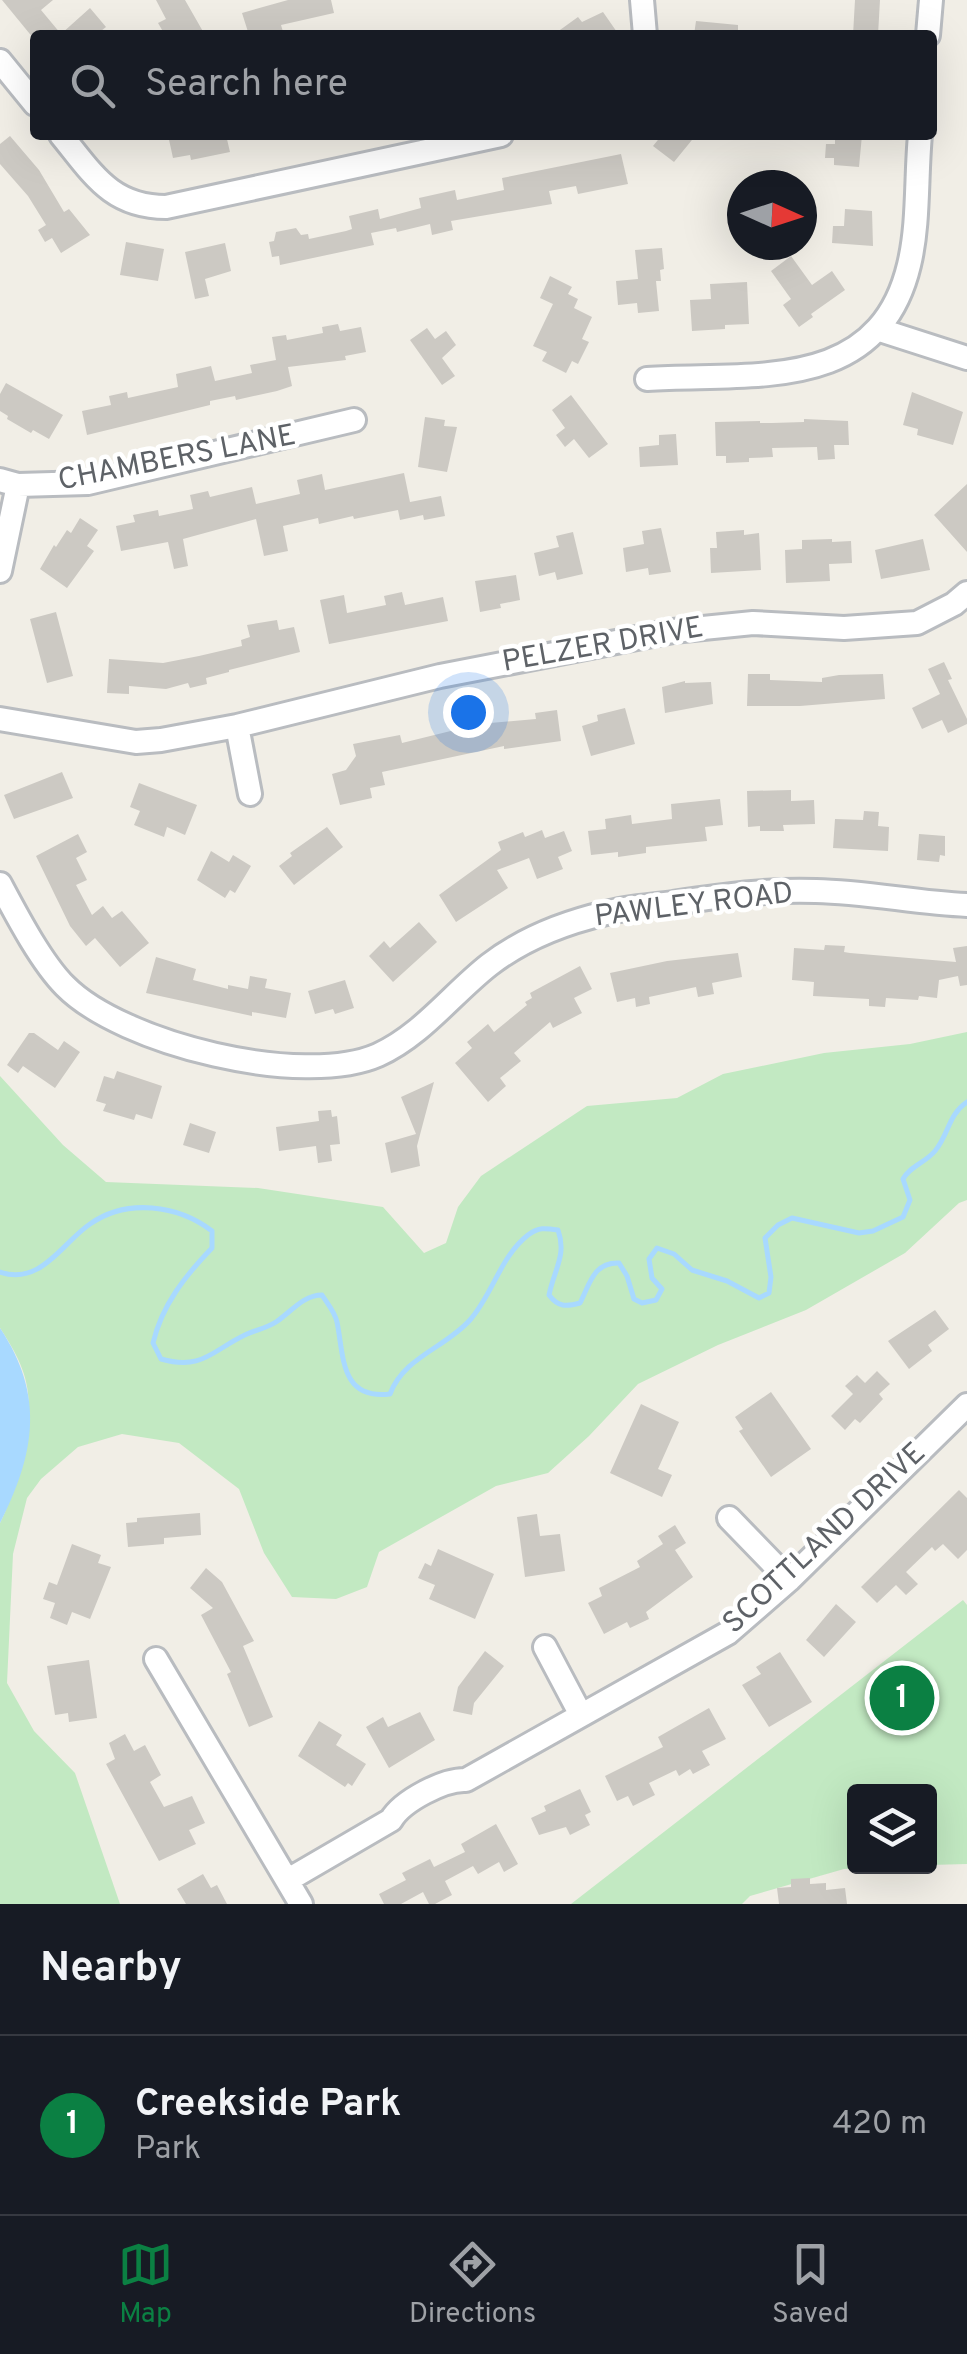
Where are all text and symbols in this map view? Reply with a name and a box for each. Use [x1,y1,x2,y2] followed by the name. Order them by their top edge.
[30,30,937,140] search box
[65,58,120,113] icon: search
[145,61,348,110] text: Search here
[727,170,817,260] north arrow
[55,418,299,500] street label: CHAMBERS LANE
[500,610,706,682] street label: PELZER DRIVE
[443,687,494,738] your location
[593,875,795,937] street label: PAWLEY ROAD
[716,1436,934,1642] street label: SCOTTLAND DRIVE
[870,1660,934,1736] pin: 1
[847,1784,937,1874] map controls
[847,1784,937,1874] button: layers
[40,1943,182,1996] text: Nearby
[135,2081,401,2130] text: Creekside Park
[66,2105,79,2145] text: 1
[832,2105,927,2145] text: 420 m
[135,2130,201,2170] text: Park
[118,2237,173,2333] tab: Map
[409,2237,536,2333] tab: Directions
[772,2237,849,2333] tab: Saved

